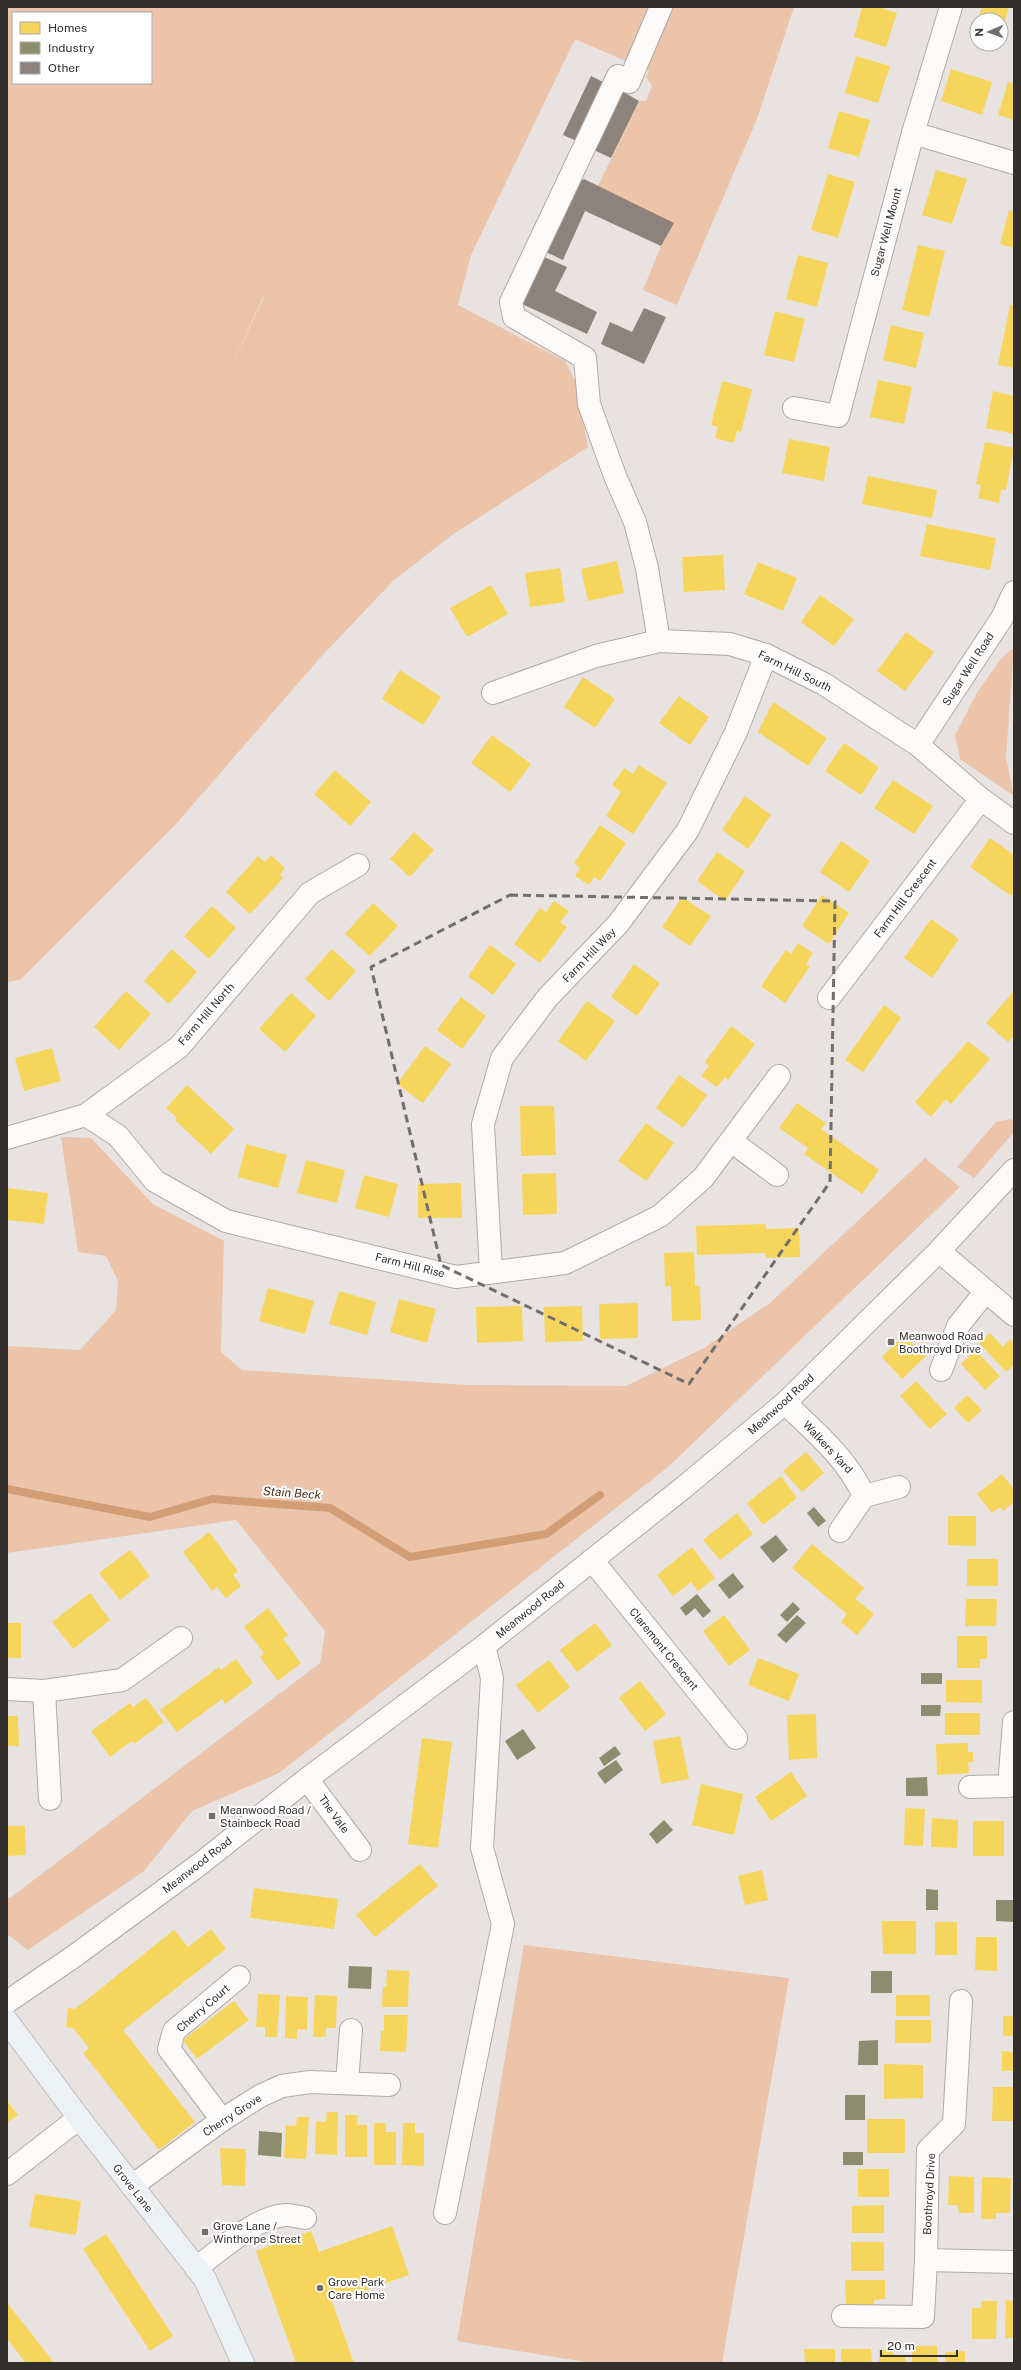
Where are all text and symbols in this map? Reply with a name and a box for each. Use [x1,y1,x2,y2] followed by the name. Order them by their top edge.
[12,12,152,84] legend
[969,12,1009,52] north arrow
[48,21,87,35] text: Homes
[973,28,985,37] text: N
[48,41,95,55] text: Industry
[48,61,80,75] text: Other
[868,186,904,278] street label: Sugar Well Mount
[940,630,996,708] street label: Sugar Well Road
[756,648,834,694] street label: Farm Hill South
[871,856,939,940] street label: Farm Hill Crescent
[560,925,618,985] street label: Farm Hill Way
[176,980,236,1048] street label: Farm Hill North
[374,1251,446,1279] street label: Farm Hill Rise
[899,1330,983,1355] place label: Meanwood Road Boothroyd Drive
[886,1337,896,1347] marker: Meanwood Road Boothroyd Drive
[746,1371,816,1437] street label: Meanwood Road
[801,1418,855,1476] street label: Walkers Yard
[263,1484,322,1502] water label: Stain Beck
[493,1578,567,1640] street label: Meanwood Road
[627,1605,701,1693] street label: Claremont Crescent
[316,1793,352,1835] street label: The Vale
[220,1804,311,1829] place label: Meanwood Road / Stainbeck Road
[207,1811,217,1821] marker: Meanwood Road / Stainbeck Road
[160,1834,234,1896] street label: Meanwood Road
[174,1982,232,2034] street label: Cherry Court
[200,2092,264,2138] street label: Cherry Grove
[921,2153,937,2235] street label: Boothroyd Drive
[111,2162,155,2214] street label: Grove Lane
[213,2220,301,2245] place label: Grove Lane / Winthorpe Street
[200,2227,210,2237] marker: Grove Lane / Winthorpe Street
[328,2276,385,2301] place label: Grove Park Care Home
[315,2283,325,2293] marker: Grove Park Care Home
[881,2332,957,2358] scale bar
[887,2339,915,2353] text: 20 m

